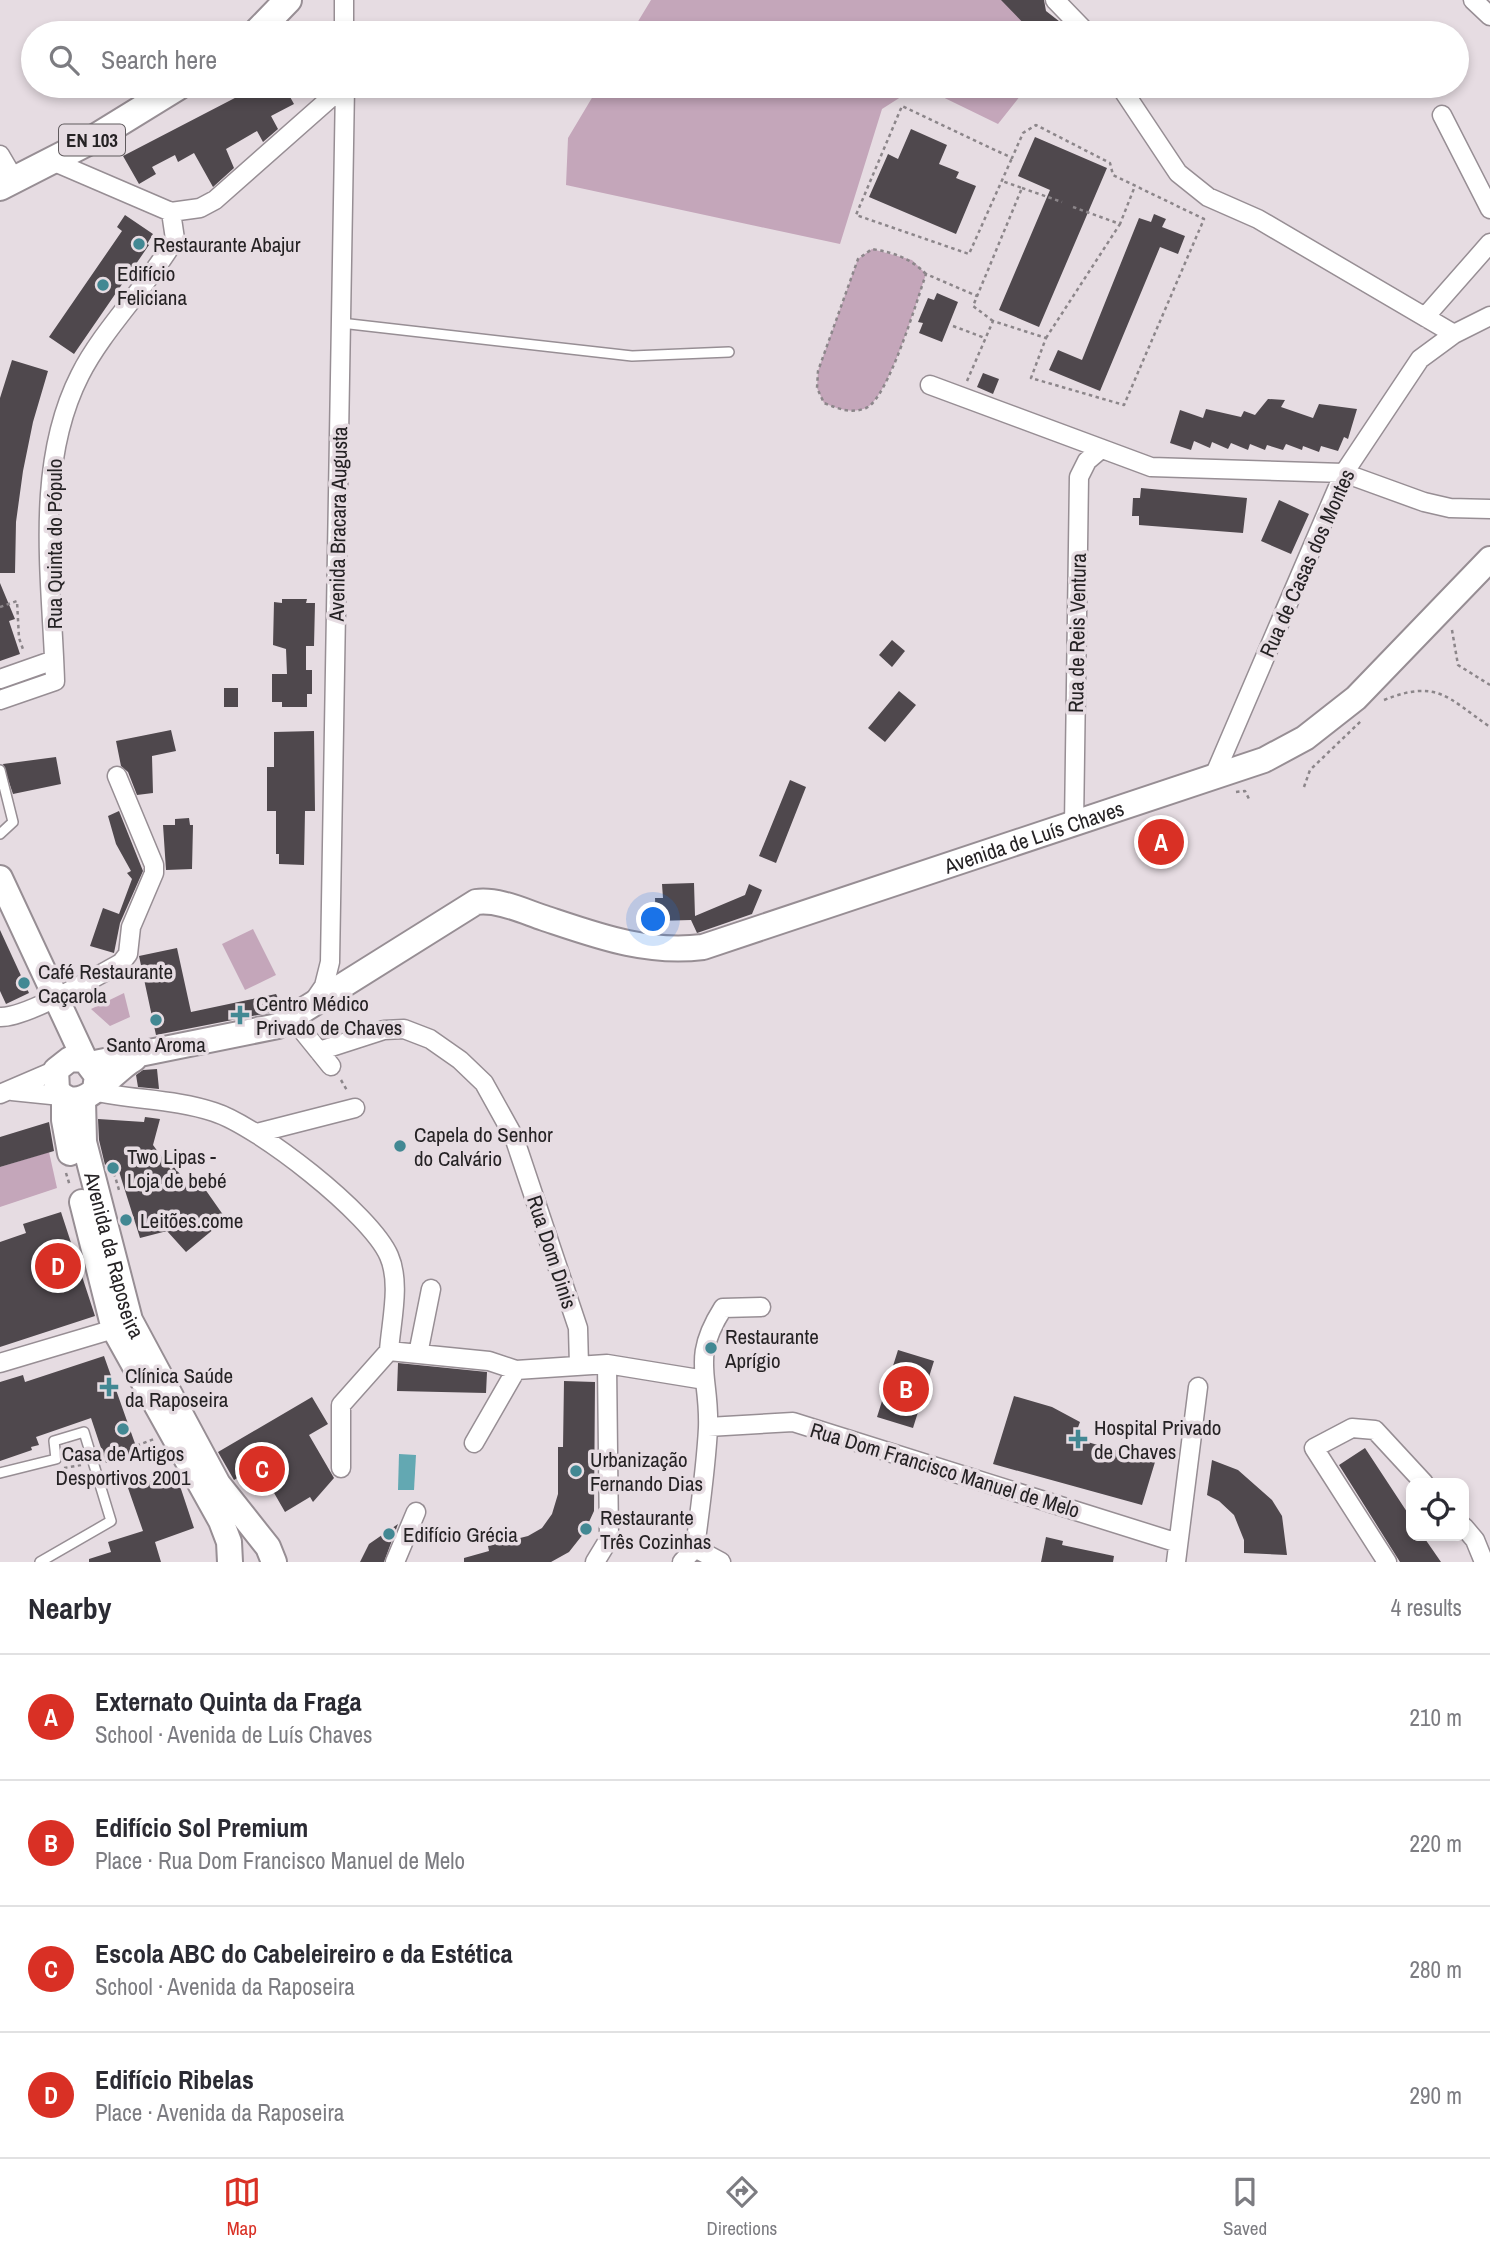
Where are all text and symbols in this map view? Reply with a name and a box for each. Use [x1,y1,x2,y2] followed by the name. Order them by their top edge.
[21,21,1469,98] search box
[45,41,83,79] icon: search
[101,42,217,77] text: Search here
[59,124,125,156] road number: EN 103
[153,230,301,259] place label: Restaurante Abajur
[131,236,147,252] marker: Restaurante Abajur
[117,259,187,312] place label: Edifício Feliciana
[95,277,111,293] marker: Edifício Feliciana
[322,426,354,623] street label: Avenida Bracara Augusta
[40,459,69,629] street label: Rua Quinta do Pópulo
[1252,464,1362,662] street label: Rua de Casas dos Montes
[1061,552,1093,713] street label: Rua de Reis Ventura
[940,793,1128,880] street label: Avenida de Luís Chaves
[1138,816,1184,868] pin: A
[636,902,670,936] your location
[38,957,173,1010] place label: Café Restaurante Caçarola
[16,975,32,991] marker: Café Restaurante Caçarola
[256,989,402,1042] place label: Centro Médico Privado de Chaves
[230,1005,250,1025] marker: Centro Médico Privado de Chaves
[148,1012,164,1028] marker: Santo Aroma
[106,1030,206,1059] place label: Santo Aroma
[414,1120,553,1173] place label: Capela do Senhor do Calvário
[392,1138,408,1154] marker: Capela do Senhor do Calvário
[127,1142,227,1195] place label: Two Lipas - Loja de bebé
[105,1160,121,1176] marker: Two Lipas - Loja de bebé
[78,1168,152,1344] street label: Avenida da Raposeira
[520,1192,584,1312] street label: Rua Dom Dinis
[140,1206,243,1235] place label: Leitões.come
[118,1212,134,1228] marker: Leitões.come
[35,1240,81,1292] pin: D
[724,1322,819,1375] place label: Restaurante Aprígio
[703,1340,719,1356] marker: Restaurante Aprígio
[125,1361,233,1414] place label: Clínica Saúde da Raposeira
[883,1363,929,1415] pin: B
[99,1377,119,1397] marker: Clínica Saúde da Raposeira
[1094,1413,1221,1466] place label: Hospital Privado de Chaves
[807,1415,1083,1525] street label: Rua Dom Francisco Manuel de Melo
[115,1421,131,1437] marker: Casa de Artigos Desportivos 2001
[1068,1429,1088,1449] marker: Hospital Privado de Chaves
[56,1439,191,1492] place label: Casa de Artigos Desportivos 2001
[239,1443,285,1495] pin: C
[590,1445,703,1498] place label: Urbanização Fernando Dias
[568,1463,584,1479] marker: Urbanização Fernando Dias
[1406,1478,1469,1541] map controls
[1406,1478,1469,1541] button: locate
[600,1503,711,1556] place label: Restaurante Três Cozinhas
[403,1520,518,1549] place label: Edifício Grécia
[578,1521,594,1537] marker: Restaurante Três Cozinhas
[381,1526,397,1542] marker: Edifício Grécia
[28,1588,111,1628] text: Nearby
[1391,1592,1462,1623] text: 4 results
[95,1684,362,1719] text: Externato Quinta da Fraga
[44,1702,58,1733] text: A
[1410,1702,1462,1733] text: 210 m
[95,1719,373,1750] text: School · Avenida de Luís Chaves
[95,1810,308,1845] text: Edifício Sol Premium
[44,1828,58,1859] text: B
[1410,1828,1462,1859] text: 220 m
[95,1845,465,1876] text: Place · Rua Dom Francisco Manuel de Melo
[95,1936,513,1971] text: Escola ABC do Cabeleireiro e da Estética
[44,1954,58,1985] text: C
[1410,1954,1462,1985] text: 280 m
[95,1971,355,2002] text: School · Avenida da Raposeira
[95,2062,254,2097] text: Edifício Ribelas
[44,2080,58,2111] text: D
[1410,2080,1462,2111] text: 290 m
[95,2097,344,2128] text: Place · Avenida da Raposeira
[223,2173,261,2241] tab: Map
[706,2173,777,2241] tab: Directions
[1223,2173,1267,2241] tab: Saved

